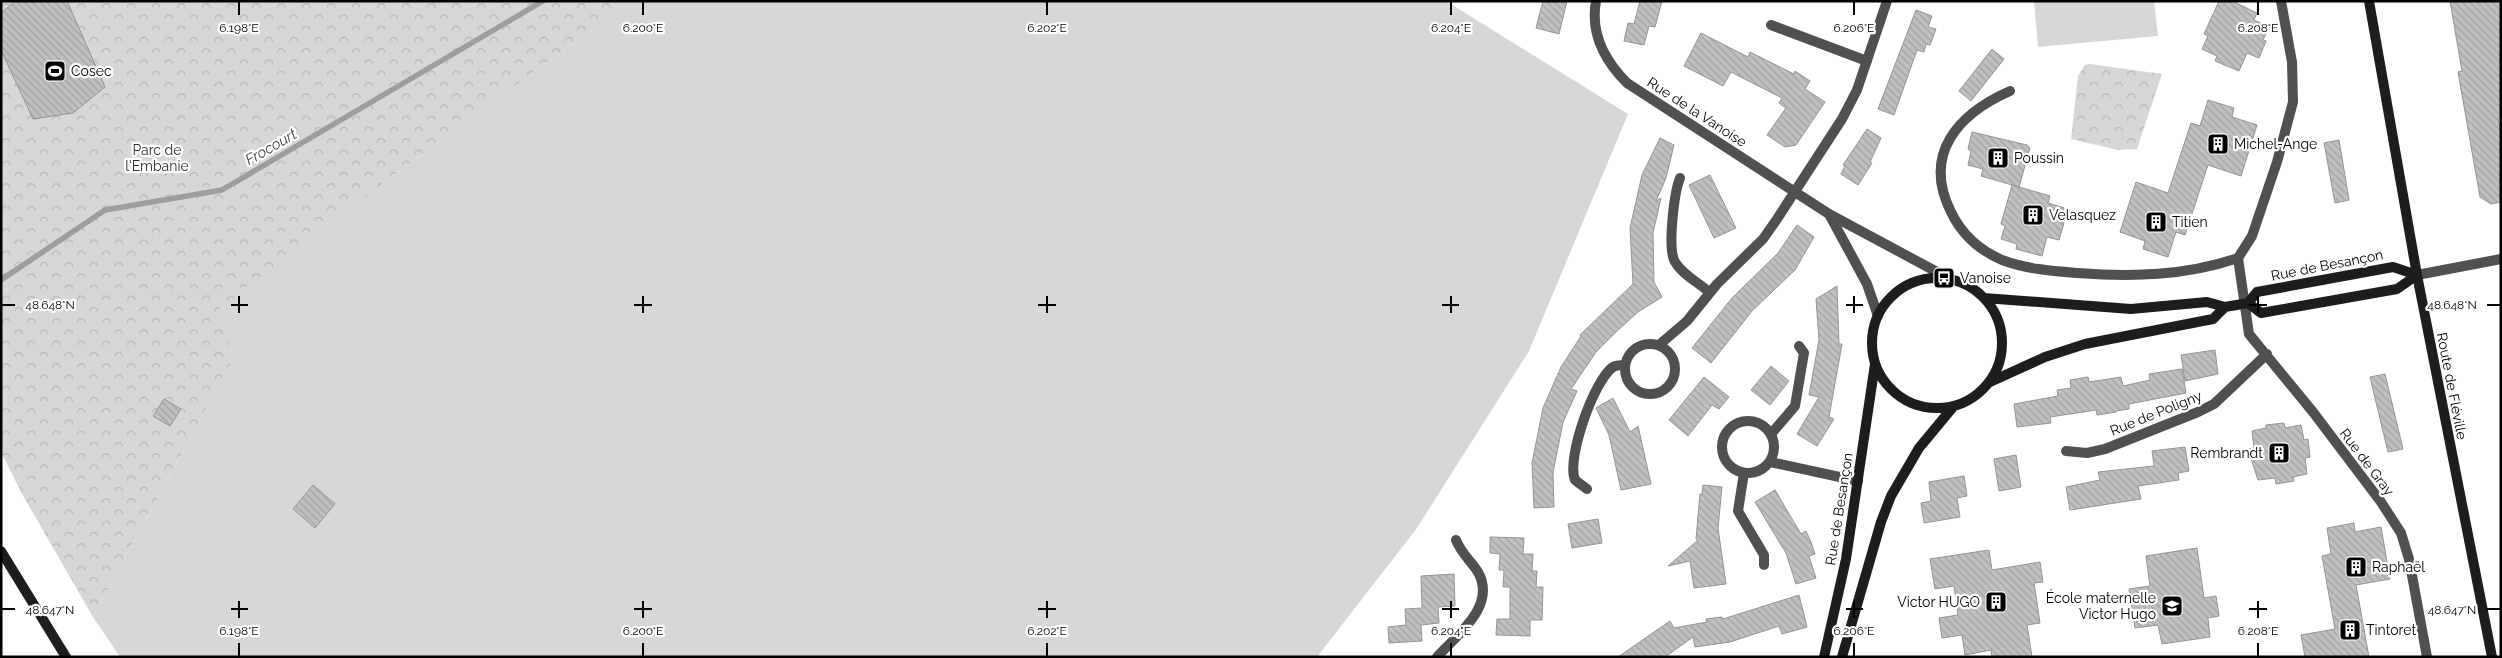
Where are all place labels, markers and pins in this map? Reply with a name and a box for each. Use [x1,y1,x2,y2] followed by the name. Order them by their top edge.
[43,59,67,83] sports icon: Cosec
[71,63,112,79] place label: Cosec
[2206,132,2230,156] building icon: Michel-Ange
[2234,136,2317,152] place label: Michel-Ange
[1986,146,2010,170] building icon: Poussin
[2014,150,2064,166] place label: Poussin
[2021,203,2045,227] building icon: Velasquez
[2049,207,2116,223] place label: Velasquez
[2144,210,2168,234] building icon: Titien
[2172,214,2208,230] place label: Titien
[1932,266,1956,290] bus stop icon: Vanoise
[1960,270,2011,286] place label: Vanoise
[2267,441,2291,465] building icon: Rembrandt
[2190,445,2263,461] place label: Rembrandt
[2344,555,2368,579] building icon: Raphaël
[2372,559,2425,575] place label: Raphaël
[2046,589,2156,622] place label: École maternelle Victor Hugo
[1984,590,2008,614] building icon: Victor HUGO
[1897,594,1980,610] place label: Victor HUGO
[2160,594,2184,618] school or university icon: École maternelle Victor Hugo
[2338,618,2362,642] building icon: Tintoret
[2366,622,2416,638] place label: Tintoret

